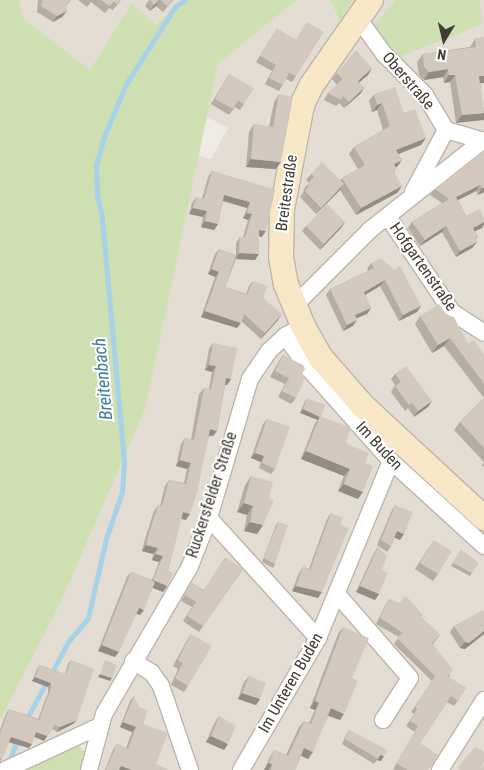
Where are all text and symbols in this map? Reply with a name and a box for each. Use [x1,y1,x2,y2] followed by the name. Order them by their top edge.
[419,15,469,65] north arrow
[436,46,447,63] text: N
[378,48,438,114] street label: Oberstraße
[272,154,302,232] street label: Breitestraße
[385,219,461,315] street label: Hofgartenstraße
[89,337,117,421] water label: Breitenbach
[352,418,406,474] street label: Im Buden
[183,430,241,560] street label: Ruckersfelder Straße
[255,630,327,736] street label: Im Unteren Buden

